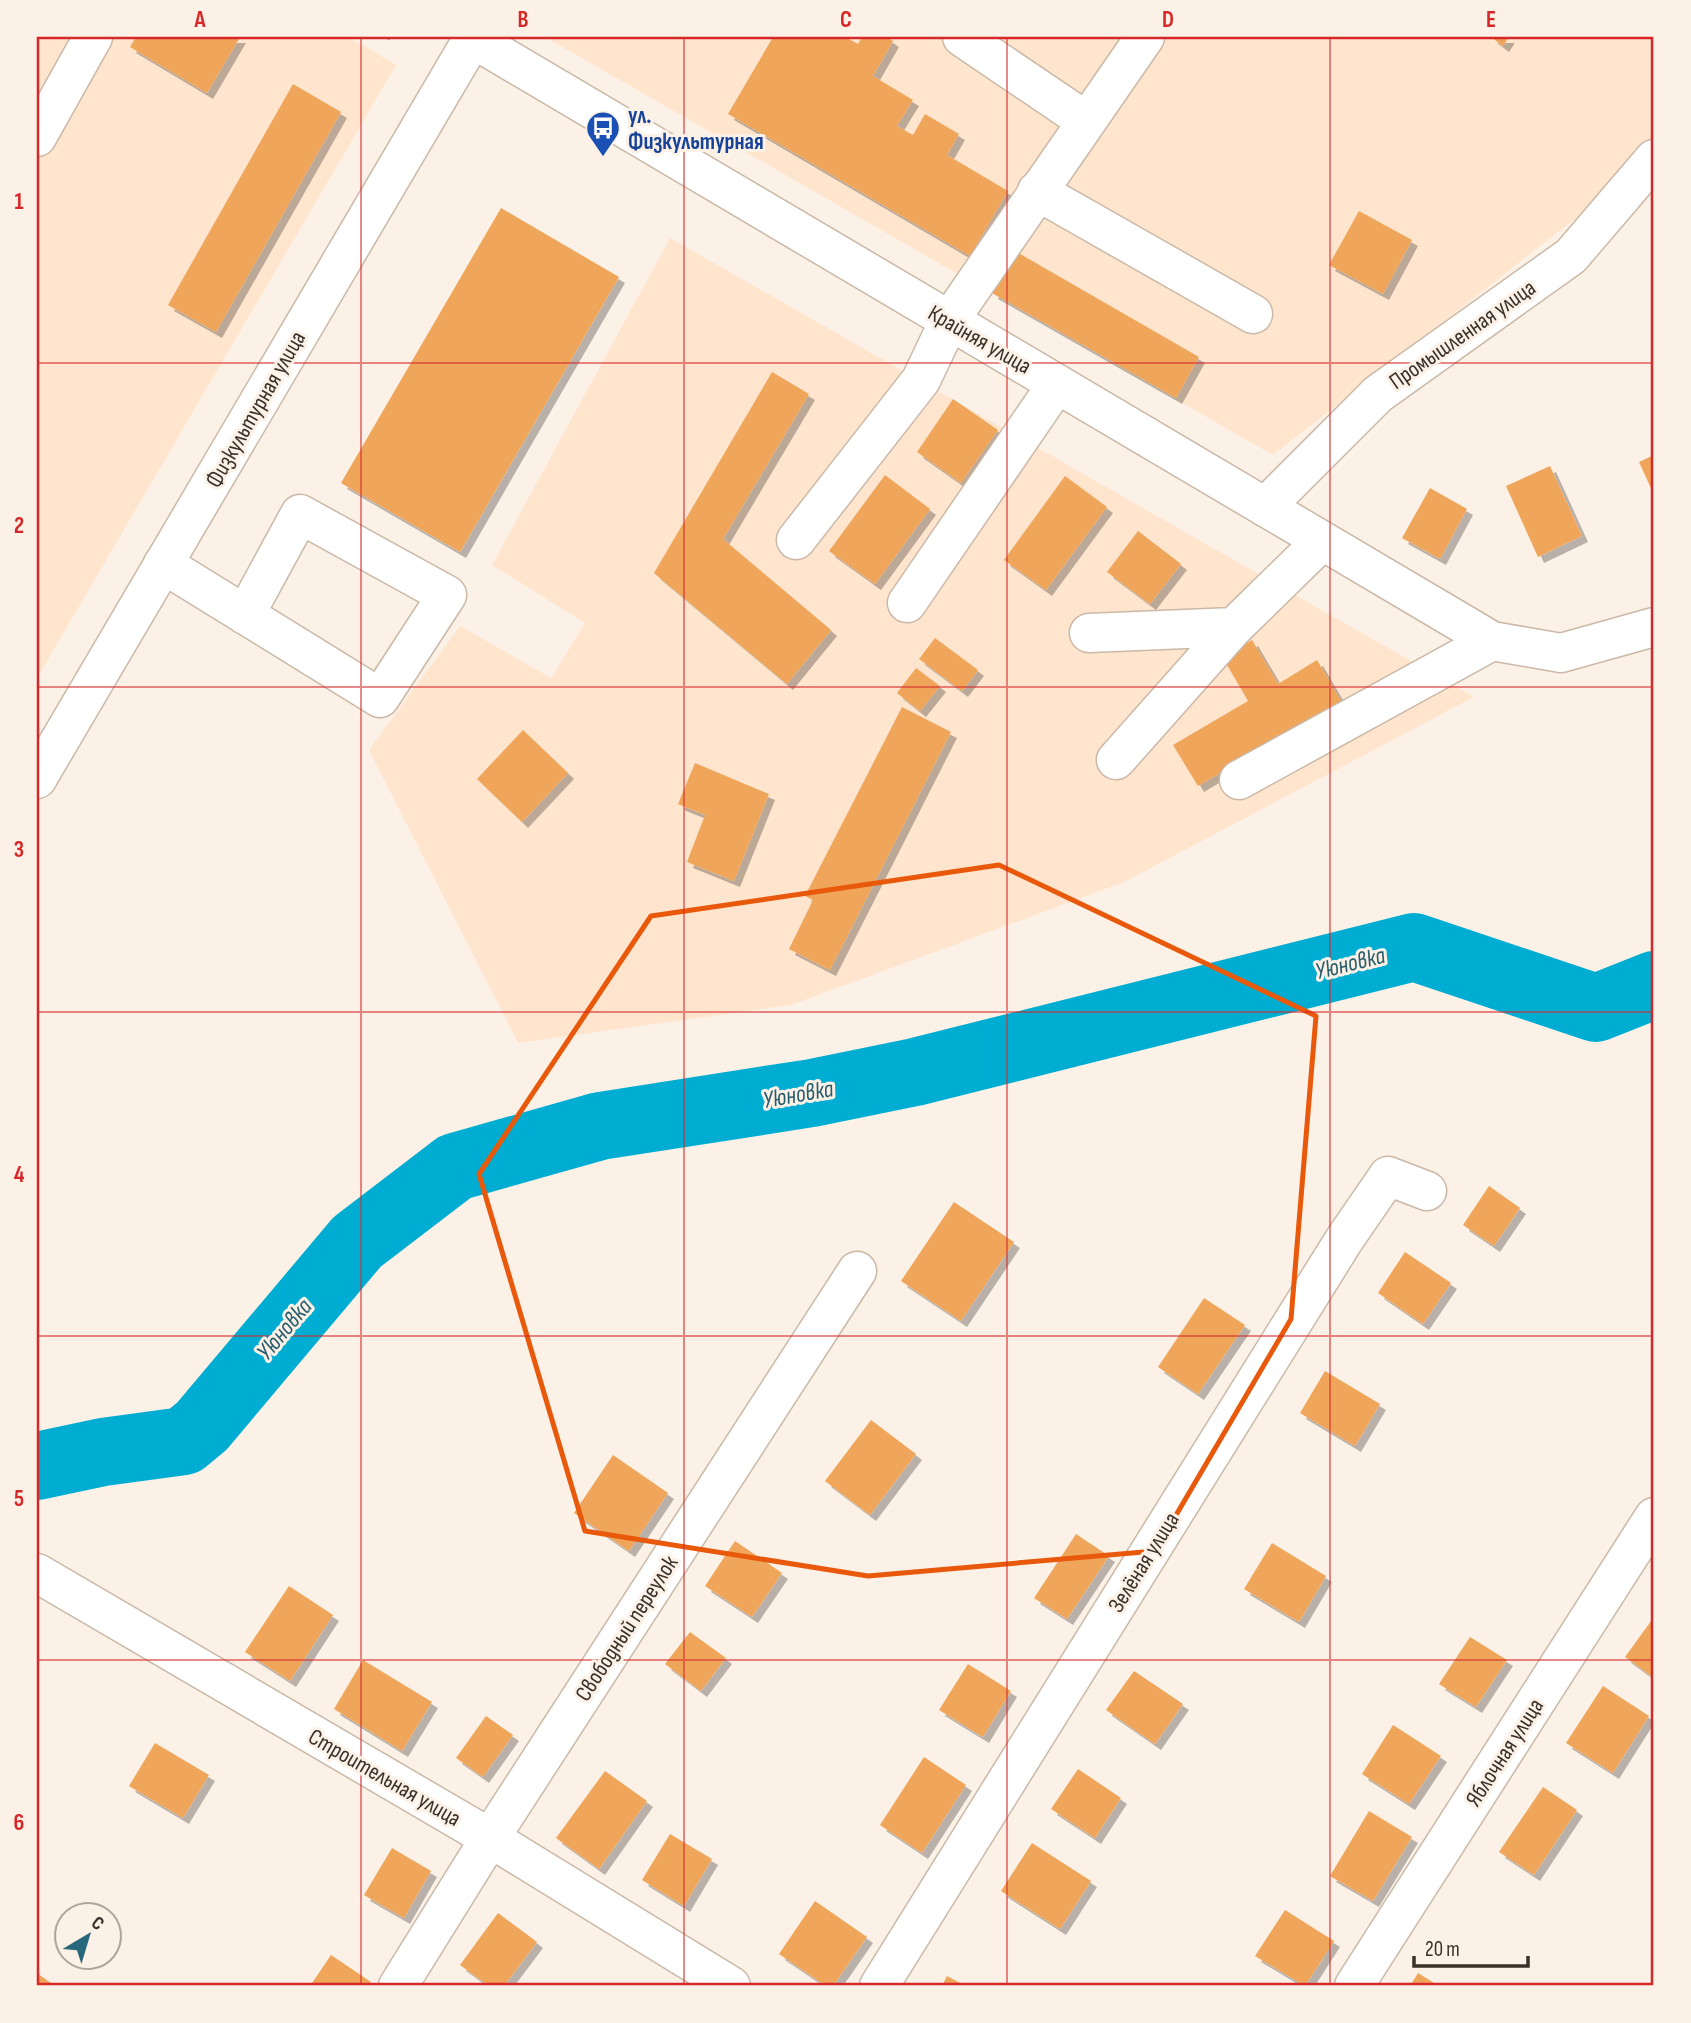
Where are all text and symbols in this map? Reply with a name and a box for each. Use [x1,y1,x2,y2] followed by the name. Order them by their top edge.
[194,6,207,34] text: A
[518,6,529,34] text: B
[840,6,852,34] text: C
[1162,6,1174,34] text: D
[1486,6,1496,34] text: E
[628,102,764,156] place label: ул. Физкультурная
[584,109,622,158] bus stop icon: ул. Физкультурная
[14,188,24,216] text: 1
[1384,274,1541,396] street label: Промышленная улица
[923,299,1036,381] street label: Крайняя улица
[200,326,312,493] street label: Физкультурная улица
[14,512,24,540] text: 2
[14,836,24,864] text: 3
[1312,941,1388,986] water label: Уюновка
[761,1074,836,1115] water label: Уюновка
[14,1161,25,1189] text: 4
[250,1293,318,1366] water label: Уюновка
[14,1485,24,1513] text: 5
[1102,1507,1186,1618] street label: Зелёная улица
[569,1550,684,1707] street label: Свободный переулок
[1460,1693,1550,1812] street label: Яблочная улица
[303,1723,466,1833] street label: Строительная улица
[14,1809,24,1837] text: 6
[52,1900,122,1970] north arrow
[87,1912,109,1936] text: С
[1414,1925,1528,1969] scale bar
[1425,1937,1460,1962] text: 20 m

